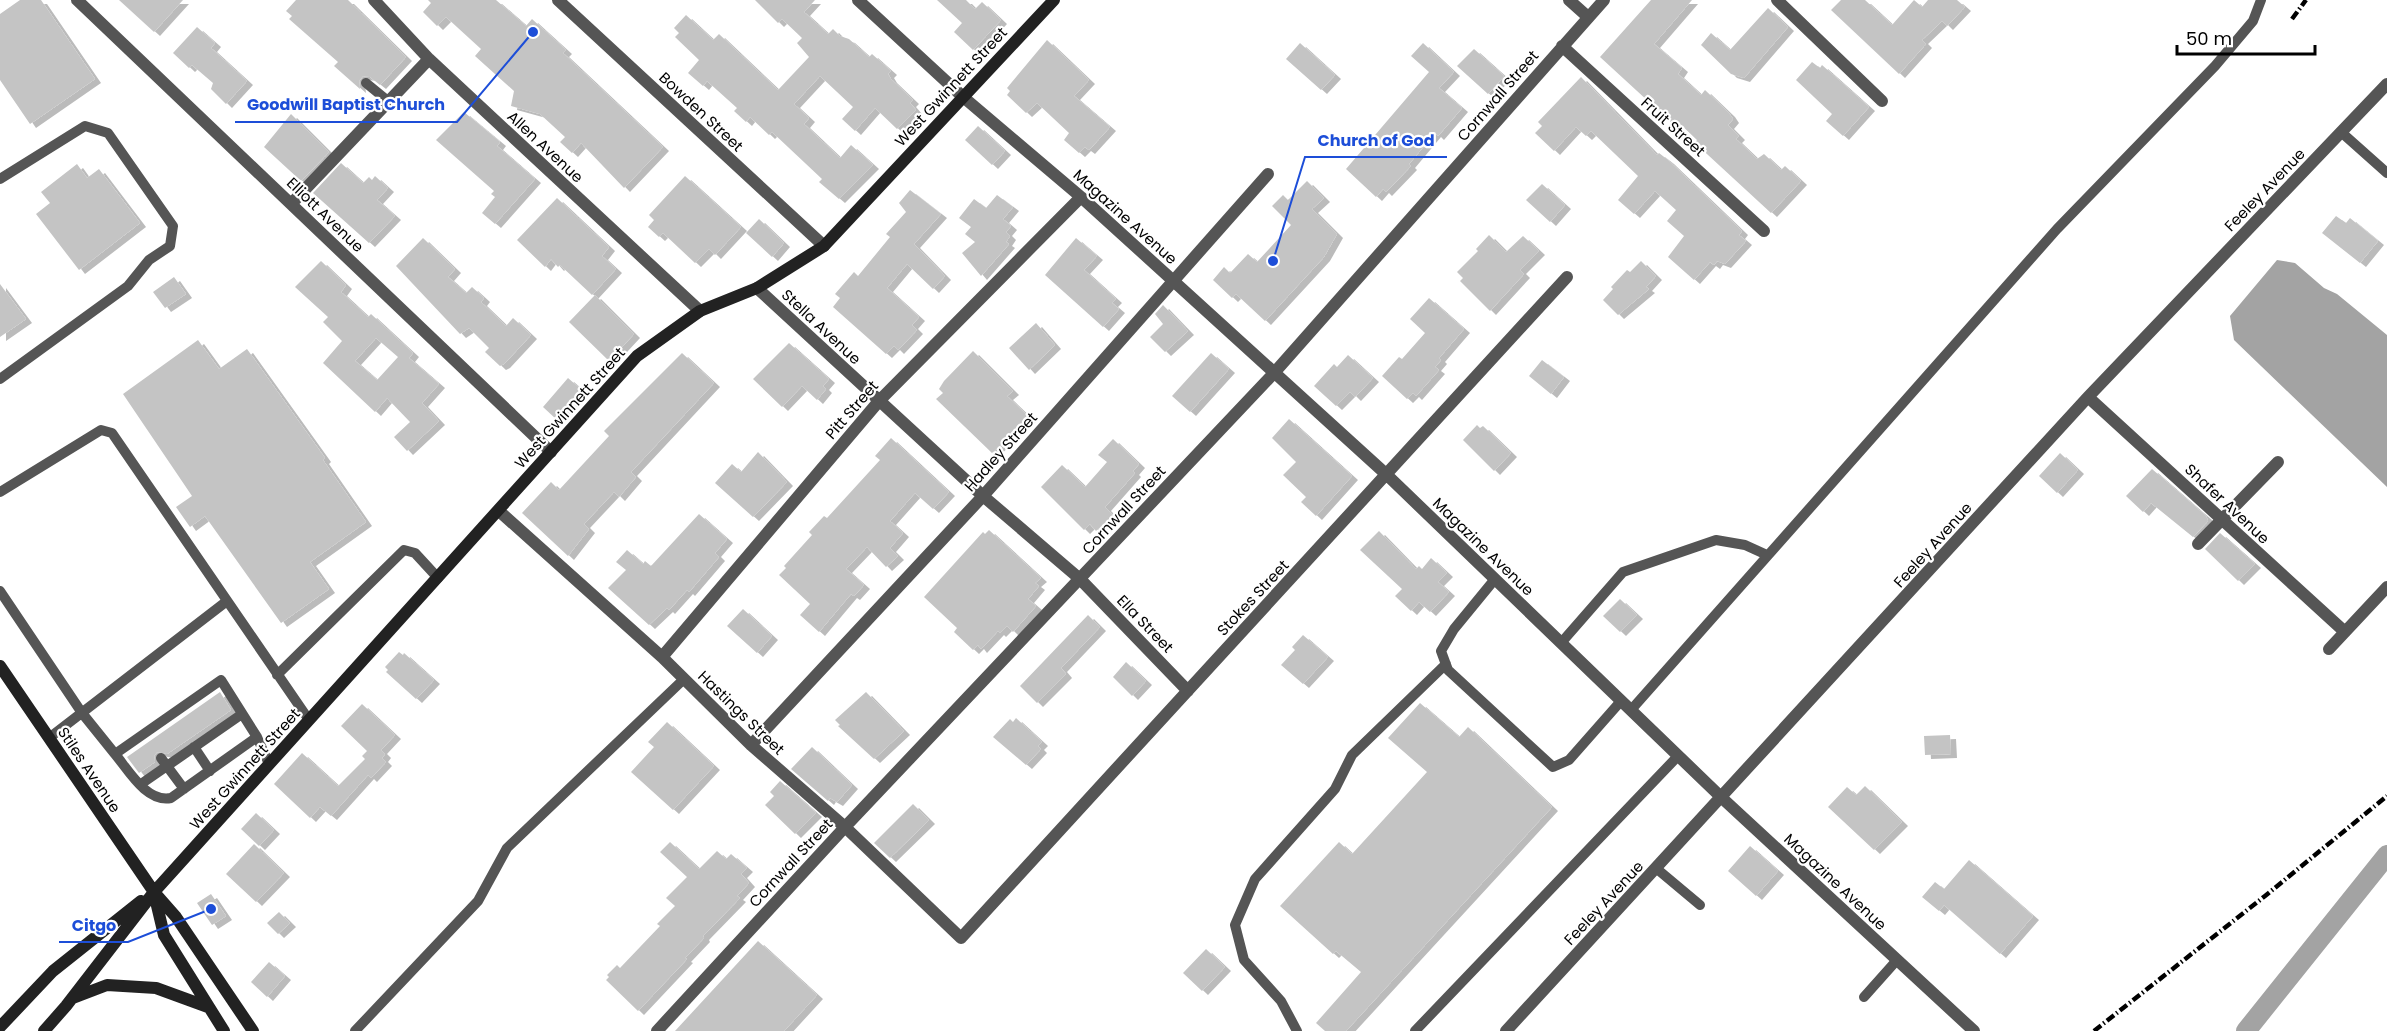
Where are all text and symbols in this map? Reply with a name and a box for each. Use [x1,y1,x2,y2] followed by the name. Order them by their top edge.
[2177,18,2315,56] scale bar
[890,22,1012,151] street label: West Gwinnett Street
[2186,26,2232,51] text: 50 m
[1452,46,1543,146] street label: Cornwall Street
[655,67,748,156] street label: Bowden Street
[235,88,457,122] callout: Goodwill Baptist Church
[1637,92,1710,161] street label: Fruit Street
[247,93,445,116] text: Goodwill Baptist Church
[503,106,588,187] street label: Allen Avenue
[1305,123,1447,157] callout: Church of God
[1317,129,1435,152] text: Church of God
[2220,144,2310,236] street label: Feeley Avenue
[1069,164,1182,269] street label: Magazine Avenue
[282,172,368,257] street label: Elliott Avenue
[777,284,866,369] street label: Stella Avenue
[510,343,630,473] street label: West Gwinnett Street
[820,376,883,443] street label: Pitt Street
[959,407,1042,496] street label: Hadley Street
[2180,459,2274,548] street label: Shafer Avenue
[1077,461,1170,559] street label: Cornwall Street
[1428,493,1539,600] street label: Magazine Avenue
[1889,498,1977,592] street label: Feeley Avenue
[1212,555,1293,640] street label: Stokes Street
[1112,590,1178,657] street label: Ella Street
[693,666,789,759] street label: Hastings Street
[185,704,305,834] street label: West Gwinnett Street
[53,723,126,817] street label: Stiles Avenue
[744,814,837,912] street label: Cornwall Street
[1780,829,1891,935] street label: Magazine Avenue
[1559,856,1648,949] street label: Feeley Avenue
[59,908,128,942] callout: Citgo
[72,914,116,937] text: Citgo

